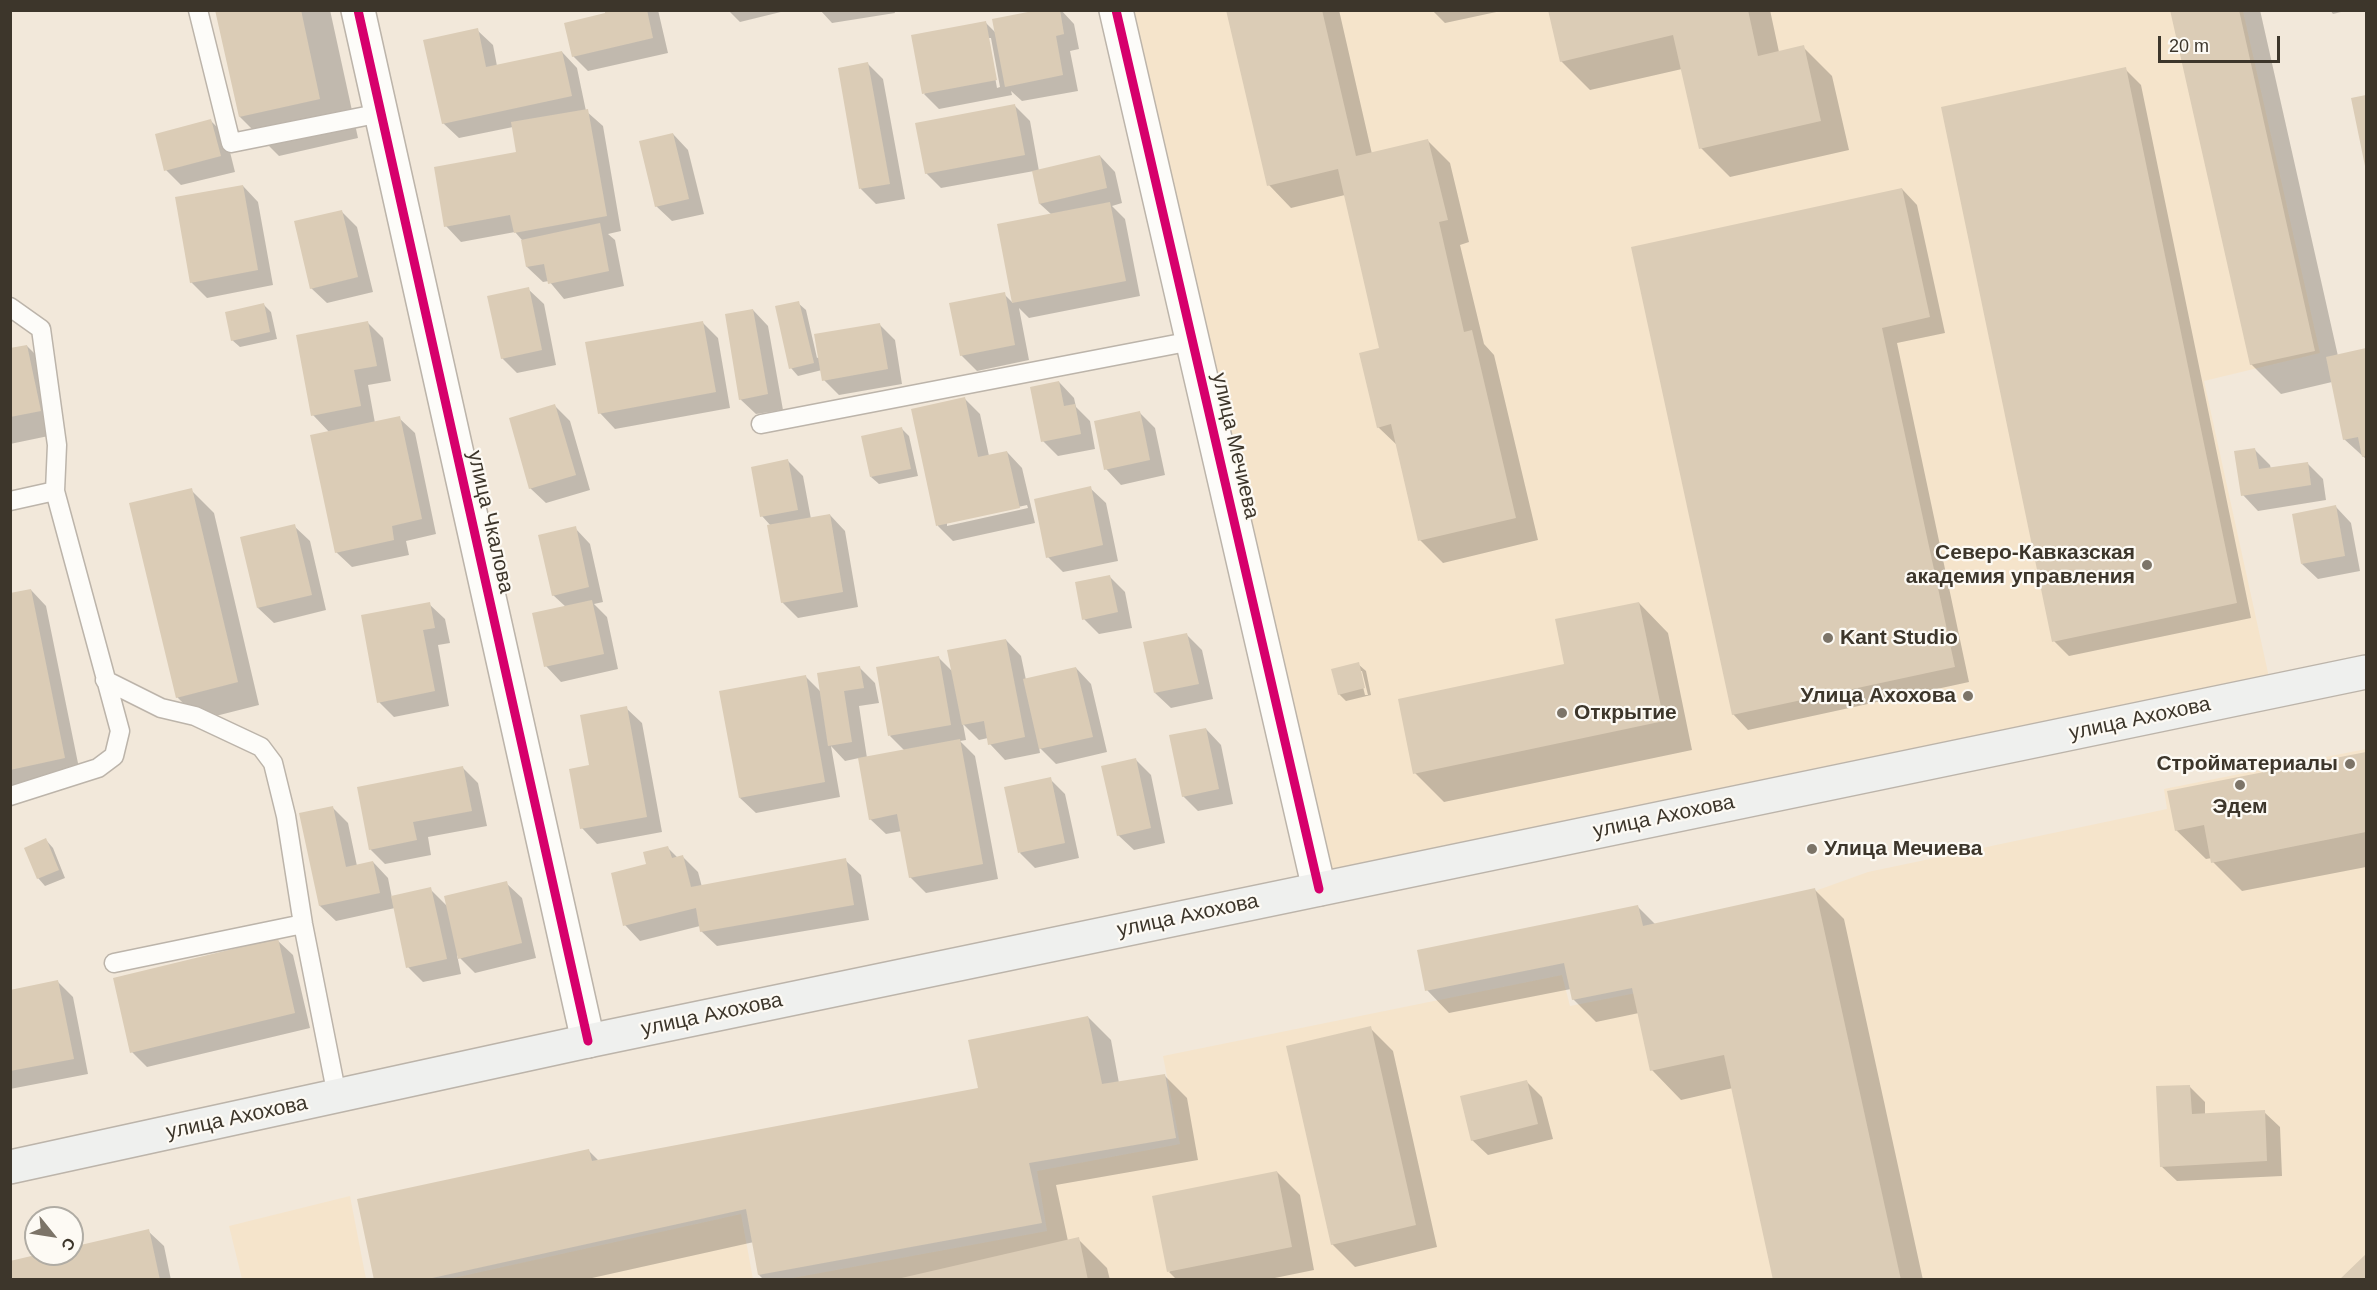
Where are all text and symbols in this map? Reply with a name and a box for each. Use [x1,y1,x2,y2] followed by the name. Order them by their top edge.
[2161,24,2282,62] scale bar
[2169,36,2209,56] text: 20 m
[1206,370,1264,522] street label: улица Мечиева
[461,448,519,596] street label: улица Чкалова
[1906,540,2135,590] place label: Северо-Кавказская академия управления
[2140,558,2154,572] marker: Северо-Кавказская академия управления
[1840,625,1958,651] place label: Kant Studio
[1821,631,1835,645] marker: Kant Studio
[1800,683,1956,709] place label: Улица Ахохова
[1961,689,1975,703] marker: Улица Ахохова
[2067,692,2213,746] street label: улица Ахохова
[1574,700,1677,726] place label: Открытие
[1555,706,1569,720] marker: Открытие
[2156,751,2338,777] place label: Стройматериалы
[2343,757,2357,771] marker: Стройматериалы
[2233,778,2247,792] marker: Эдем
[1591,790,1737,844] street label: улица Ахохова
[2213,794,2267,820] place label: Эдем
[1824,836,1982,862] place label: Улица Мечиева
[1805,842,1819,856] marker: Улица Мечиева
[1115,889,1261,943] street label: улица Ахохова
[639,988,785,1042] street label: улица Ахохова
[164,1091,310,1145] street label: улица Ахохова
[24,1206,84,1266] north arrow
[58,1235,79,1254] text: С

